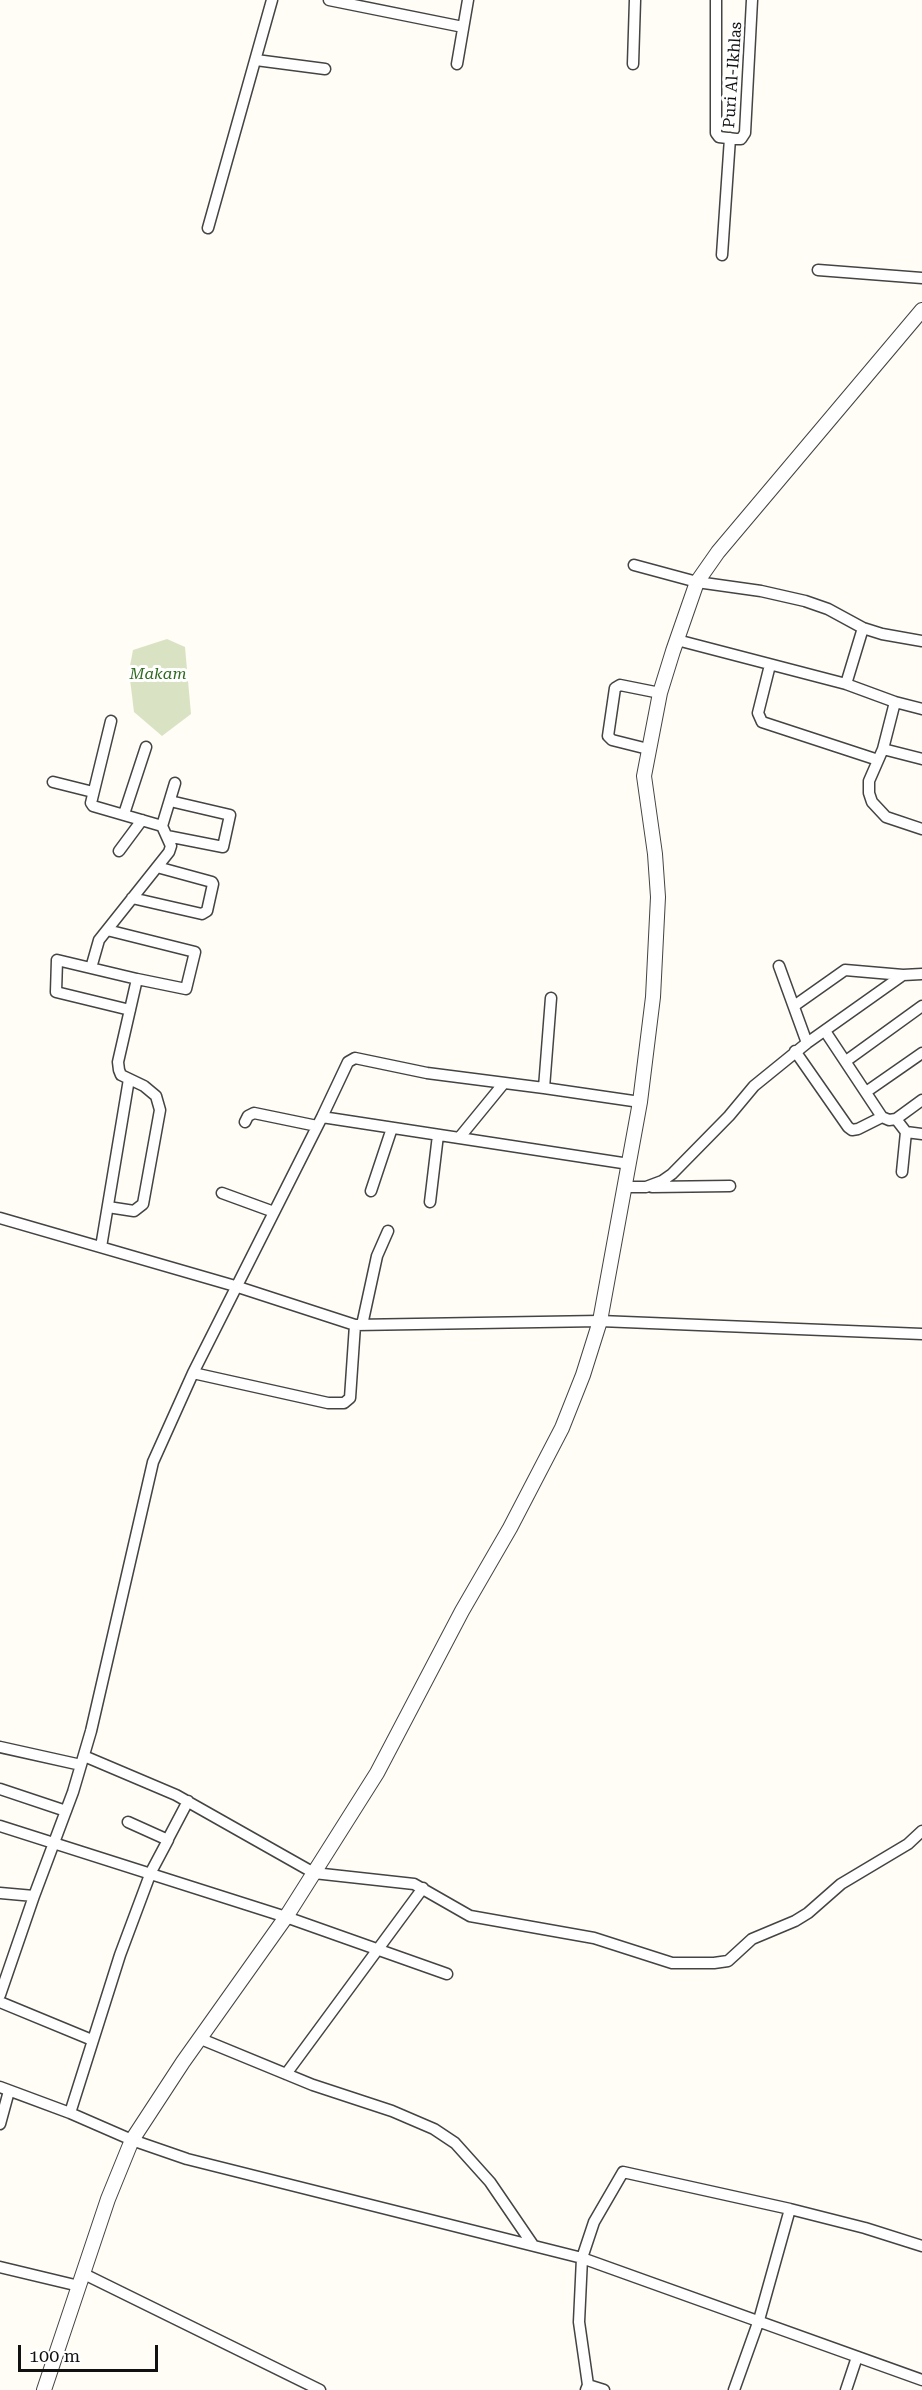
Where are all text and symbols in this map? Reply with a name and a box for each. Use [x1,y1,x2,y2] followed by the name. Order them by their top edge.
[720,21,746,129] street label: Puri Al-Ikhlas
[130,664,186,684] park label: Makam
[21,2333,160,2371] scale bar
[29,2345,80,2366] text: 100 m

